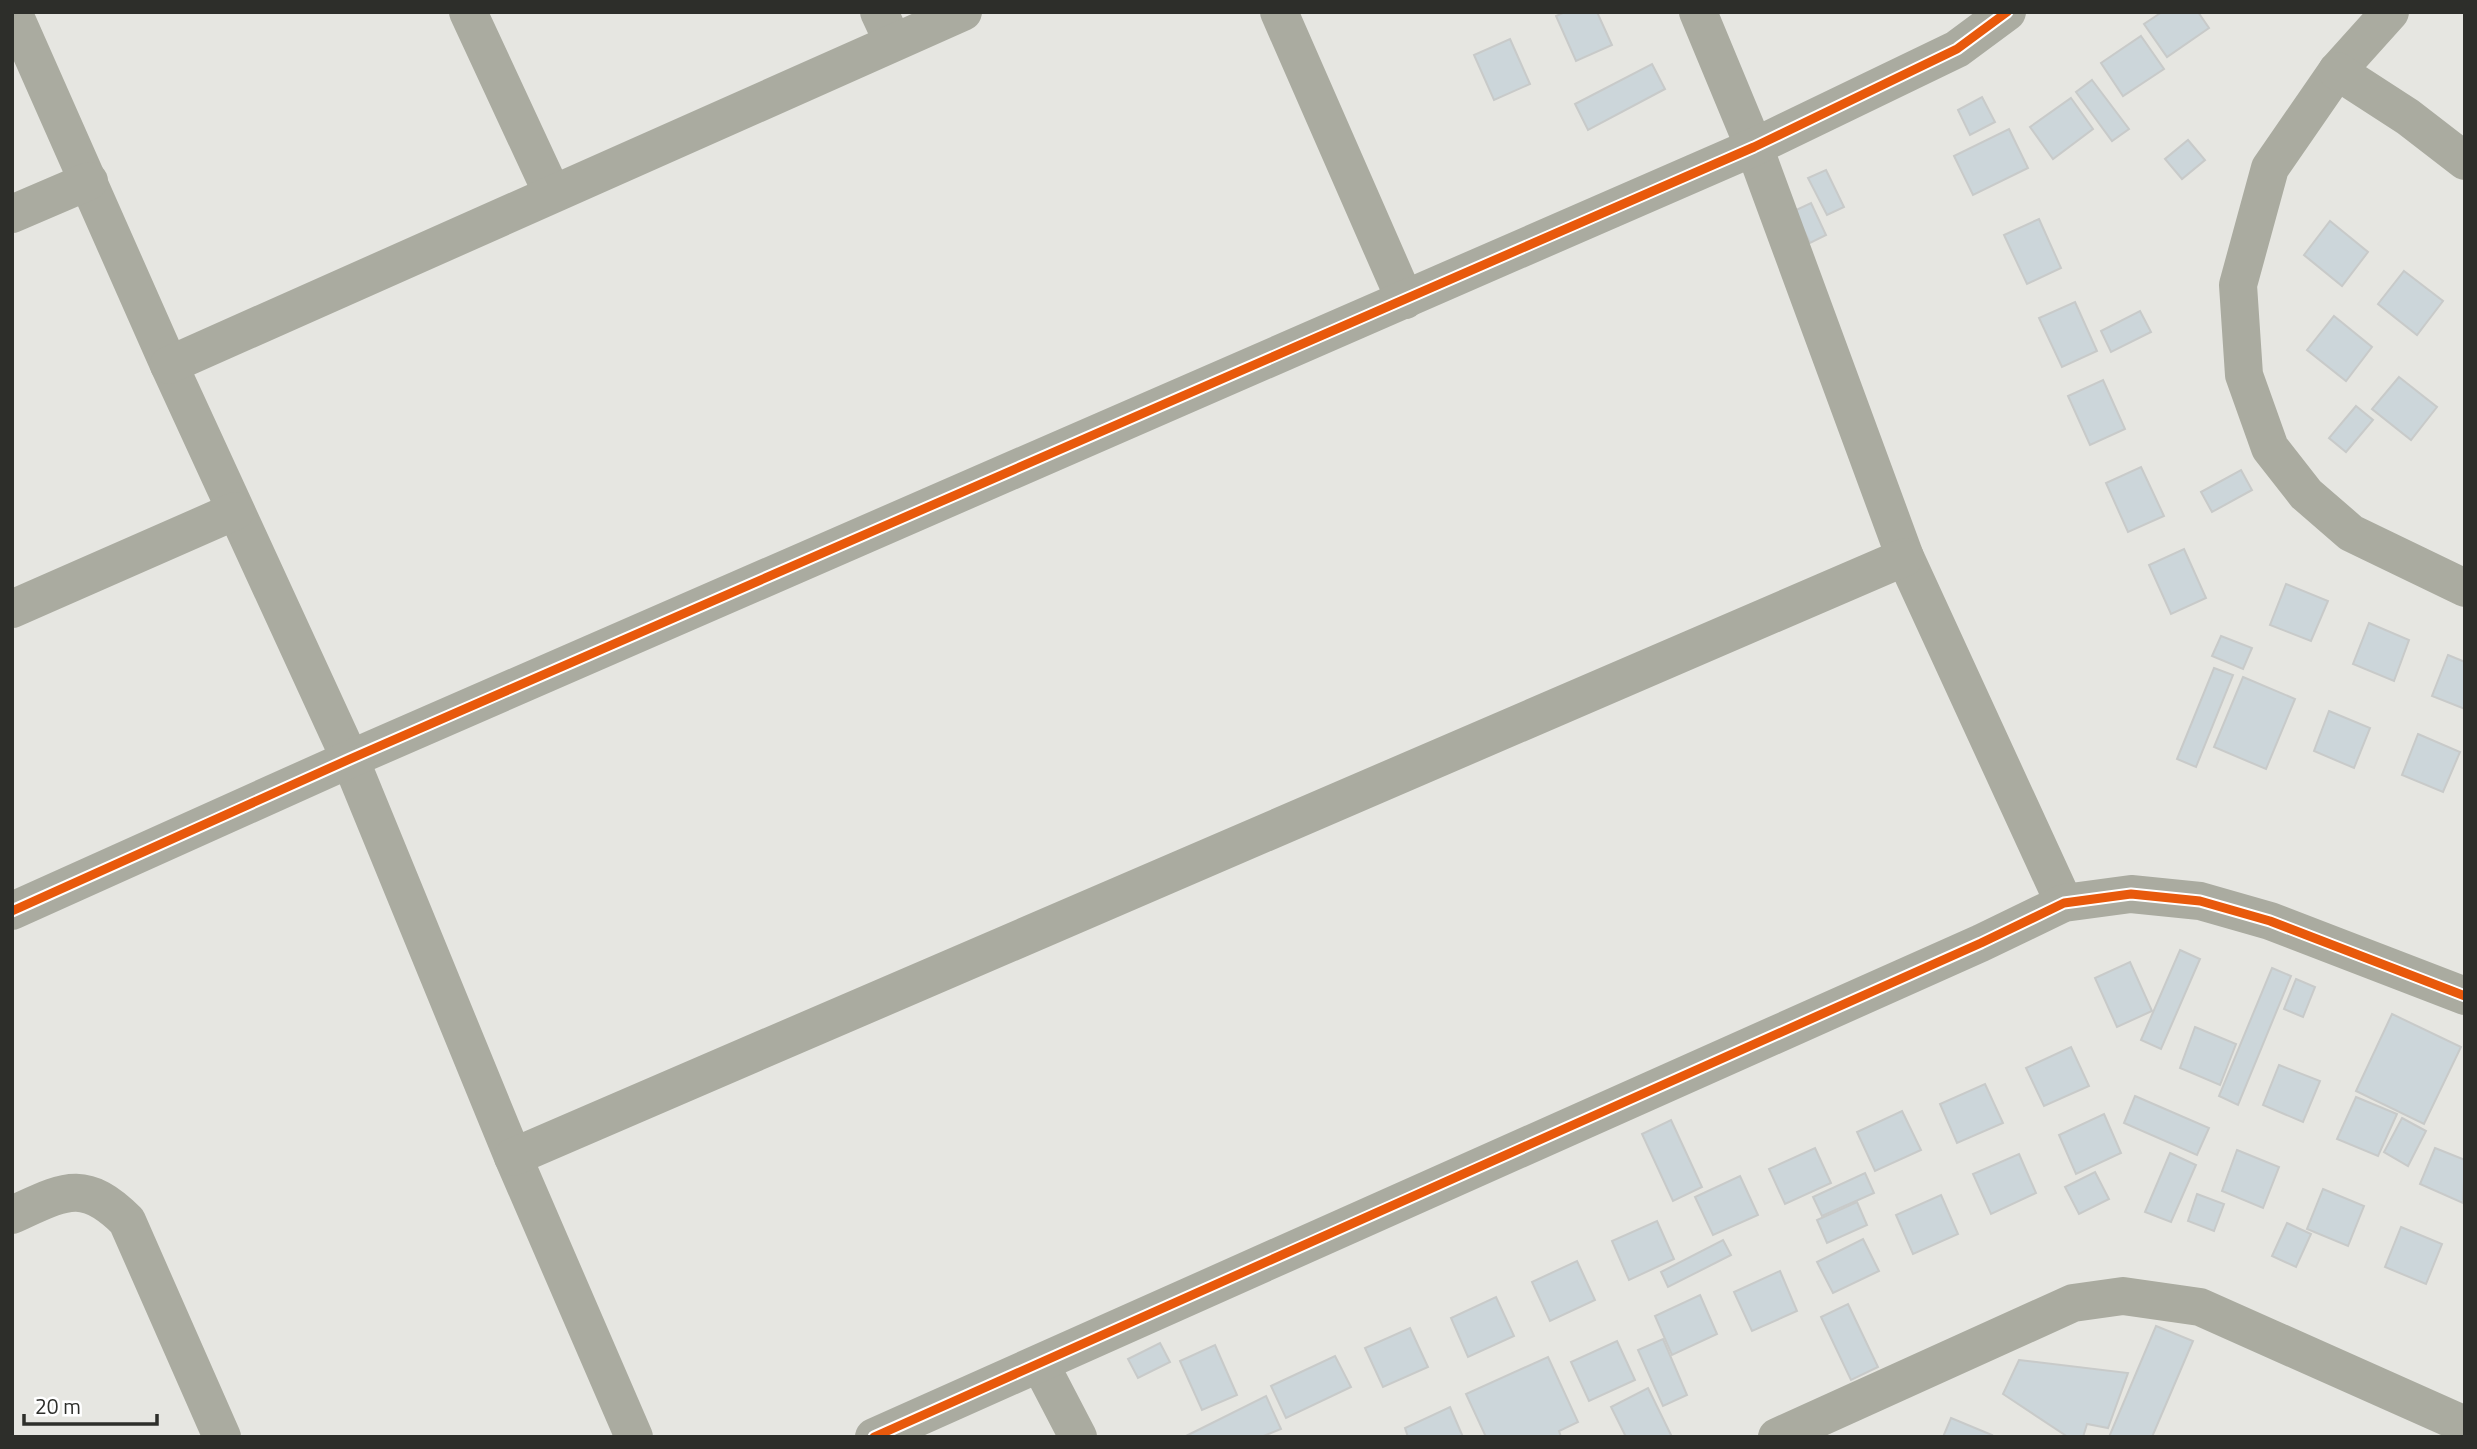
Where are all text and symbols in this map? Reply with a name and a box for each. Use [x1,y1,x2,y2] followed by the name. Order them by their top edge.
[24,1382,158,1426] scale bar
[35,1390,81,1422] text: 20 m

